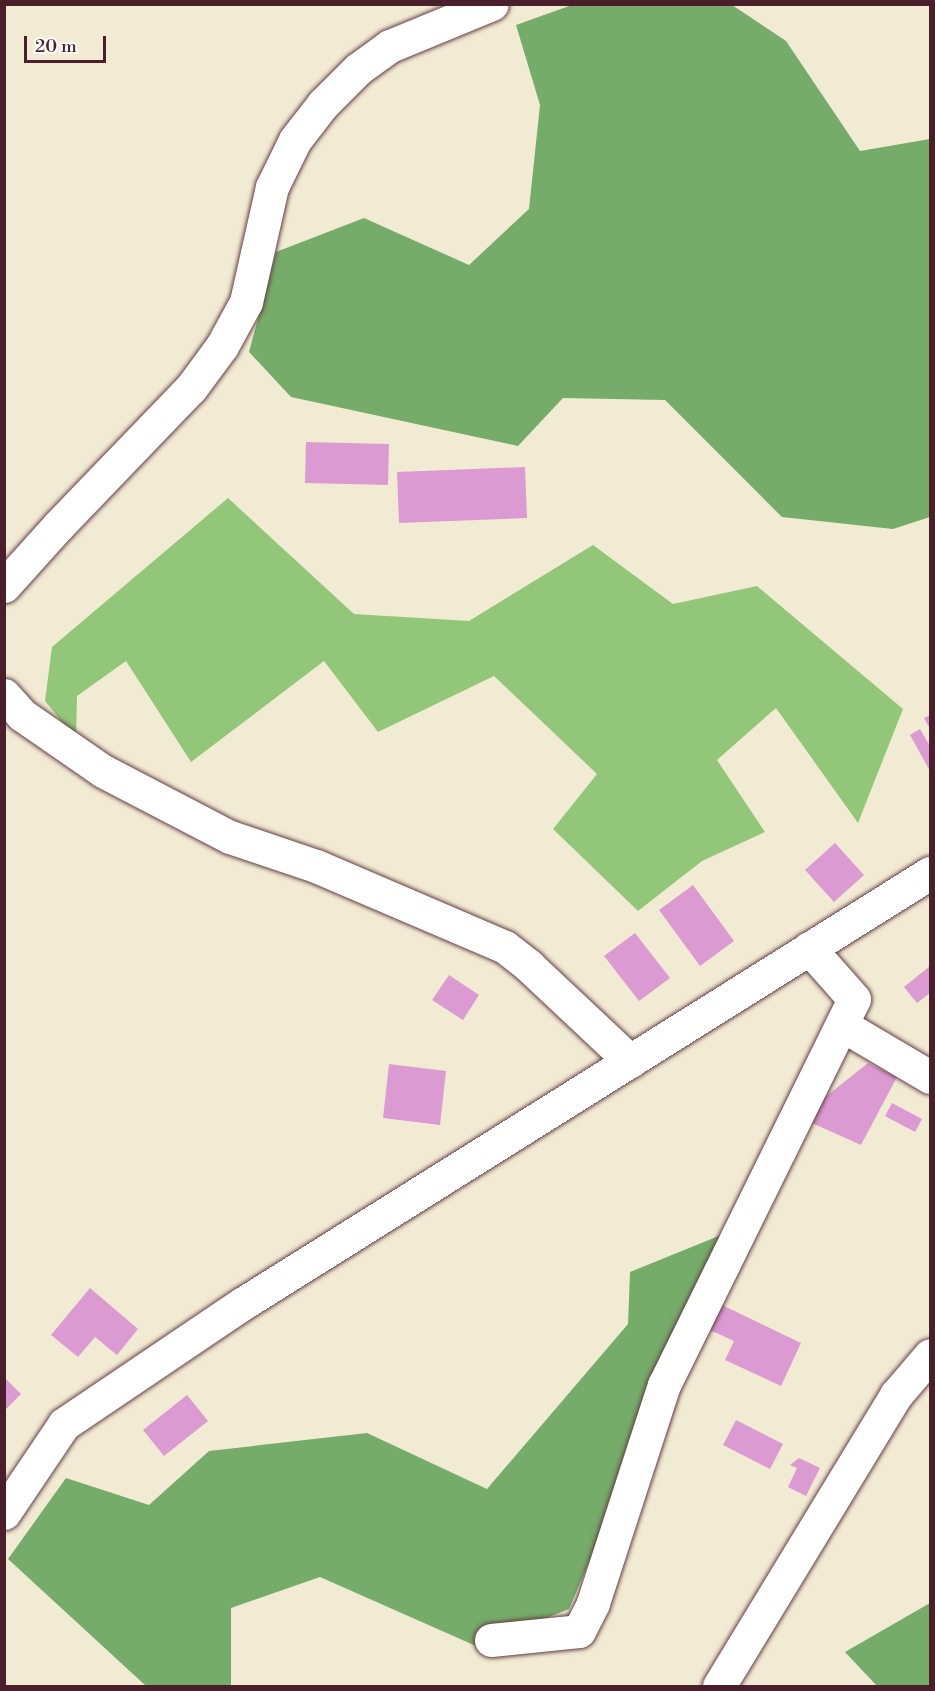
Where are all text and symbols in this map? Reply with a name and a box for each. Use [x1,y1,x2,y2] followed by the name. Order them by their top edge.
[27,24,110,62] scale bar
[35,35,77,58] text: 20 m

